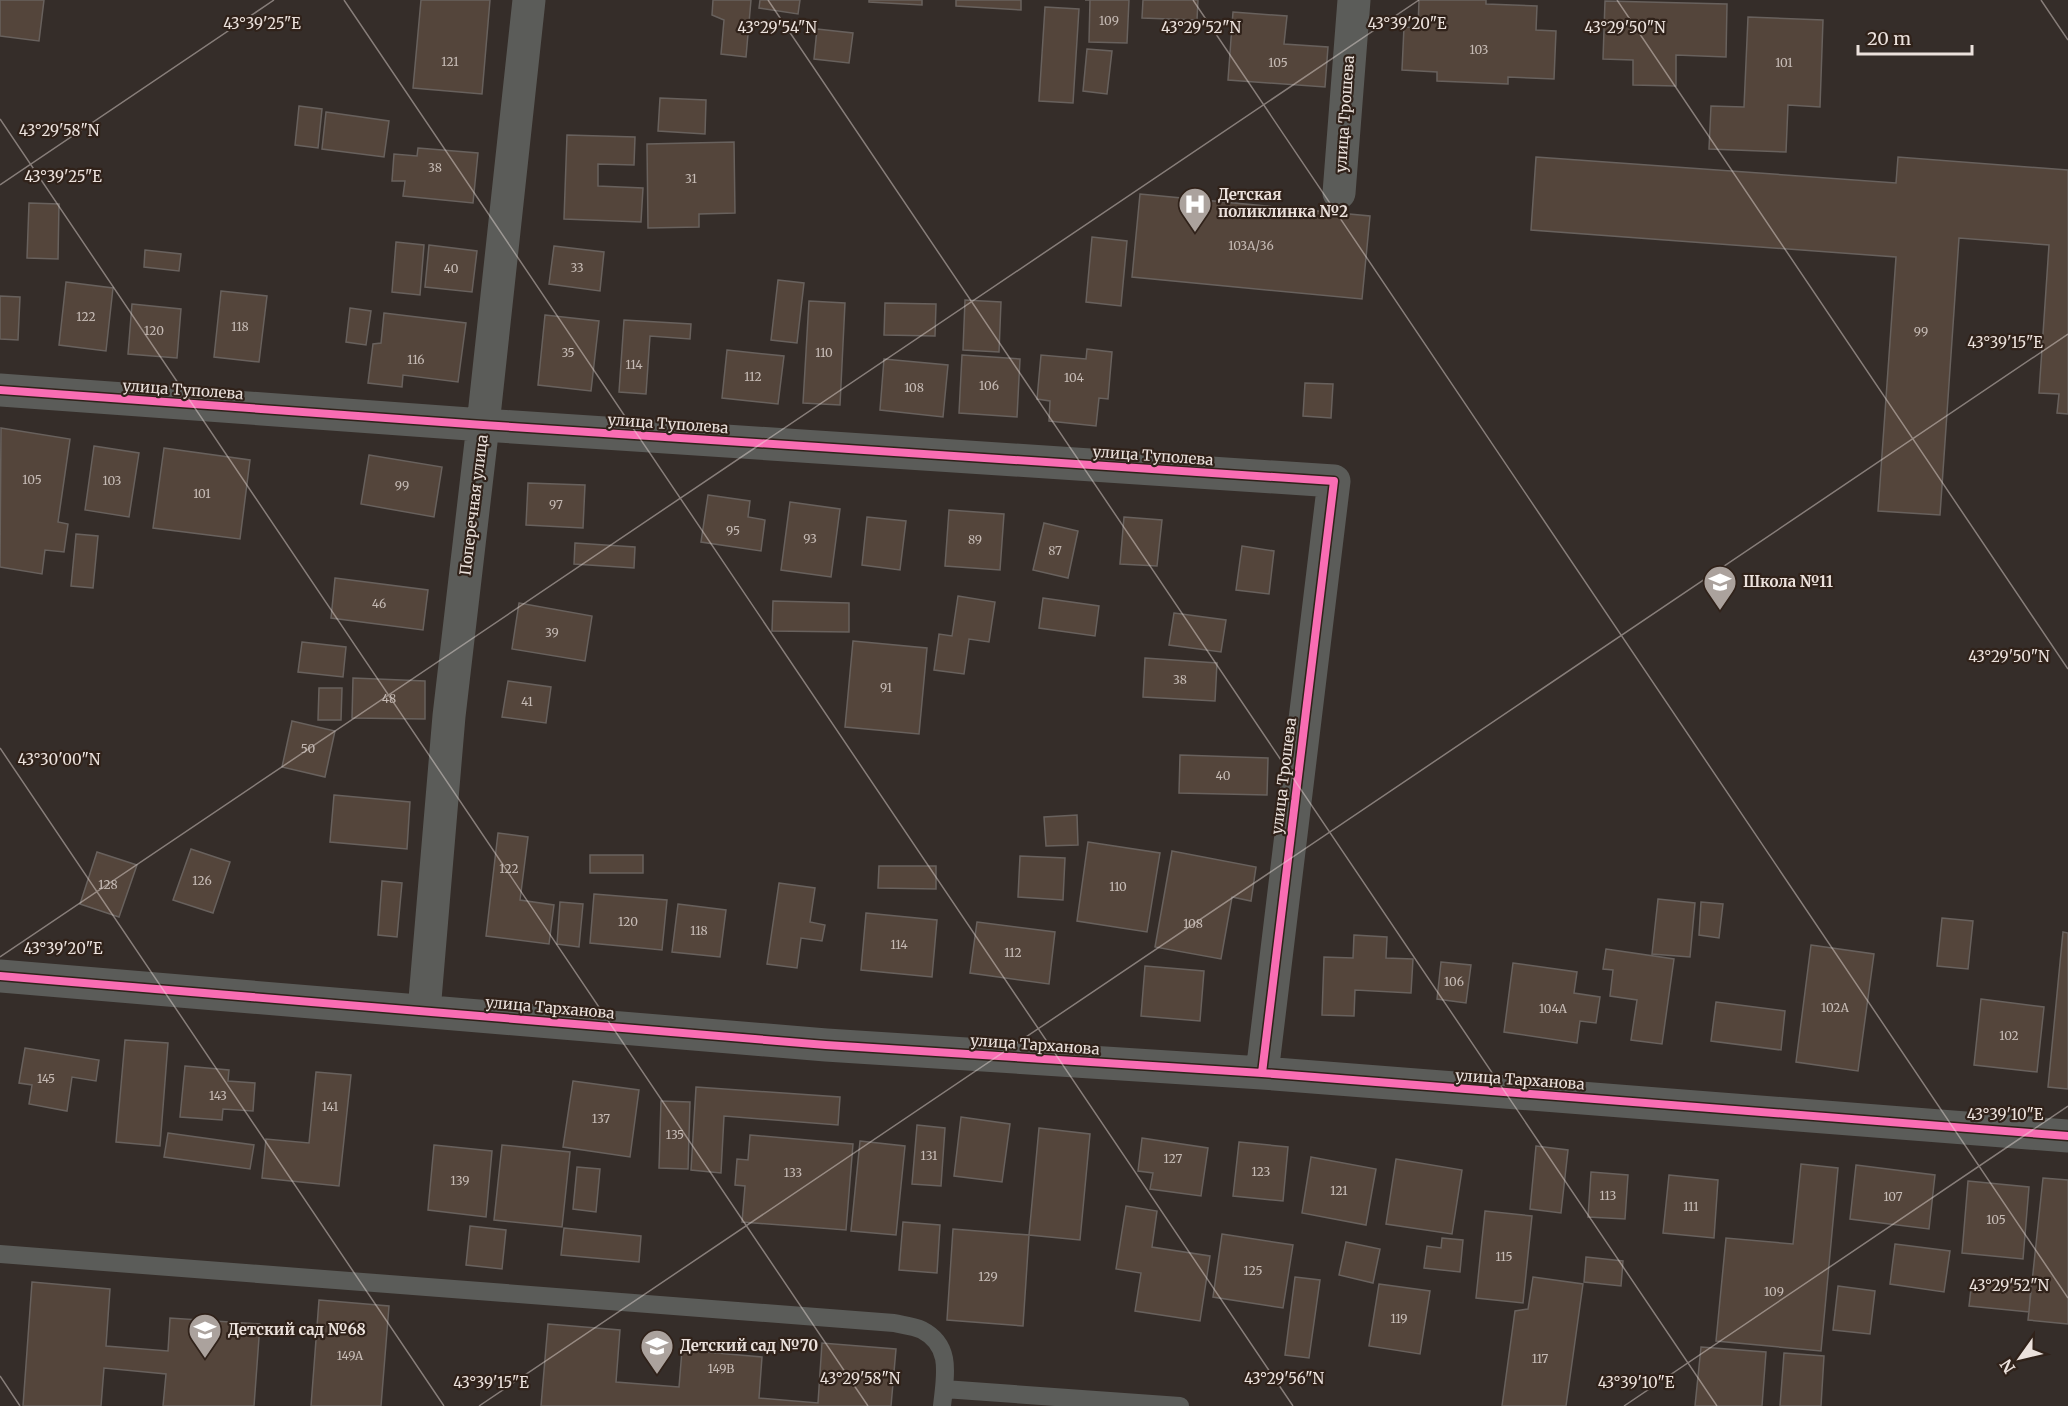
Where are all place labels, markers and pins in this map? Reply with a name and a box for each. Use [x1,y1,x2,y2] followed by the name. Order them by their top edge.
[1218,185,1348,221] place label: Детская поликлинка №2
[1177,186,1213,233] hospital icon: Детская поликлинка №2
[1702,564,1738,611] school or university icon: Школа №11
[1743,572,1833,591] place label: Школа №11
[187,1312,223,1359] school or university icon: Детский сад №68
[228,1320,366,1339] place label: Детский сад №68
[639,1328,675,1375] school or university icon: Детский сад №70
[680,1336,818,1355] place label: Детский сад №70

